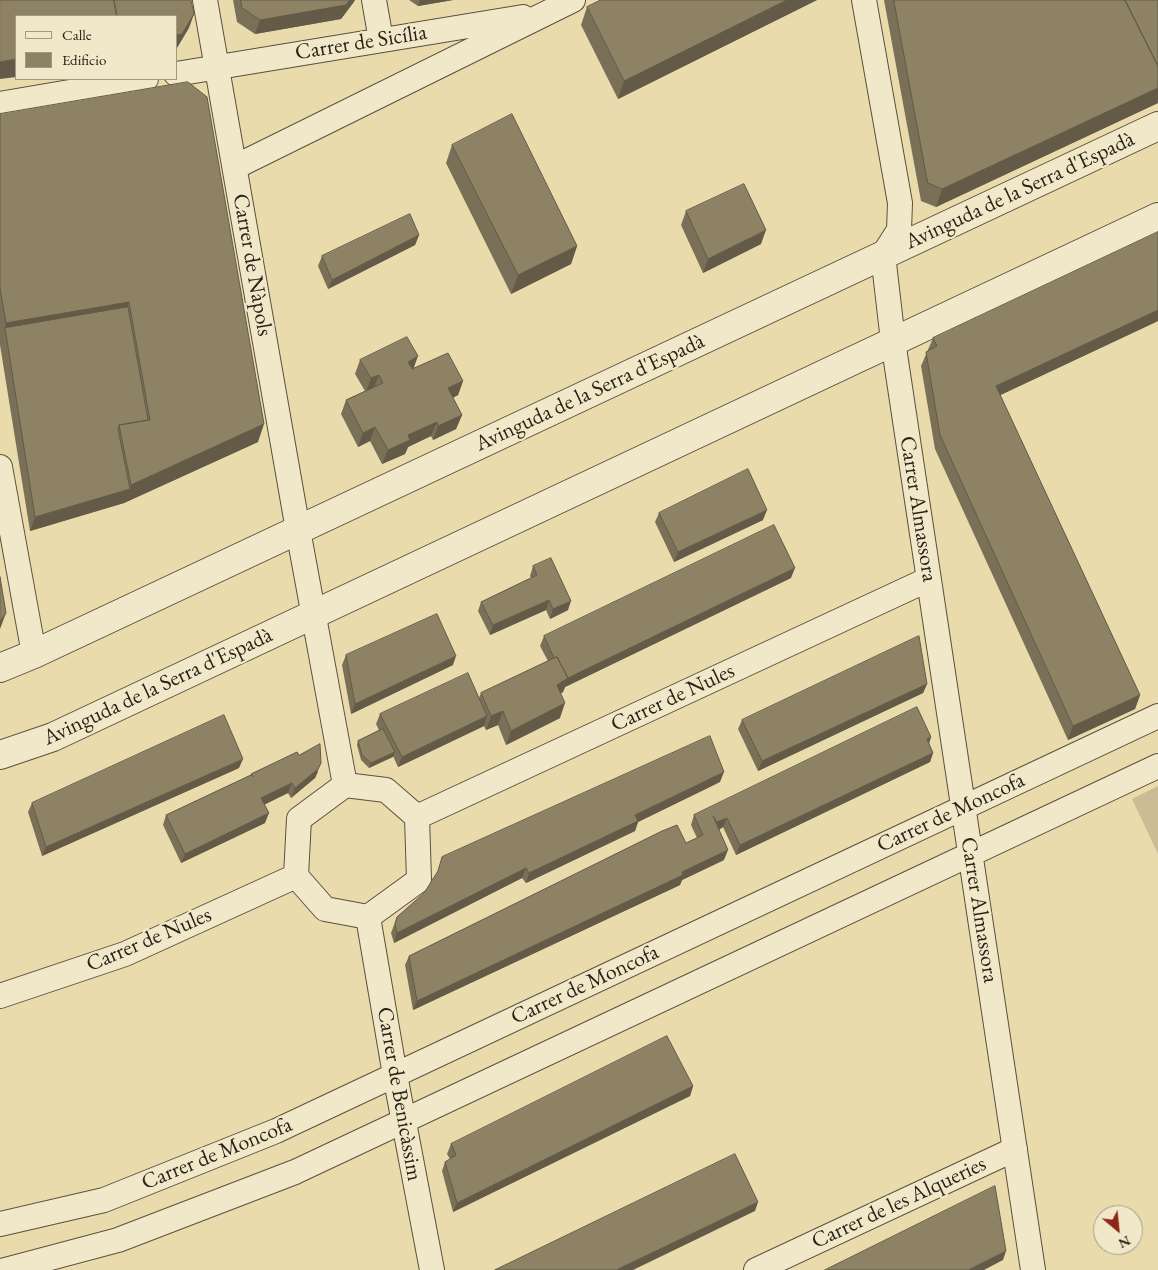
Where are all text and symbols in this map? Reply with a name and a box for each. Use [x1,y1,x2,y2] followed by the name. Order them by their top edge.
[15,15,178,80] legend
[293,20,429,66] street label: Carrer de Sicília
[62,25,92,44] text: Calle
[62,50,106,69] text: Edificio
[901,126,1139,256] street label: Avinguda de la Serra d'Espadà
[226,192,278,338] street label: Carrer de Nàpols
[471,328,709,458] street label: Avinguda de la Serra d'Espadà
[893,434,943,584] street label: Carrer Almassora
[39,622,277,752] street label: Avinguda de la Serra d'Espadà
[607,658,739,738] street label: Carrer de Nules
[873,767,1029,859] street label: Carrer de Moncofa
[954,835,1004,985] street label: Carrer Almassora
[82,902,216,978] street label: Carrer de Nules
[507,939,663,1031] street label: Carrer de Moncofa
[371,1005,427,1183] street label: Carrer de Benicàssim
[138,1112,296,1196] street label: Carrer de Moncofa
[808,1151,990,1255] street label: Carrer de les Alqueries
[1093,1205,1143,1255] north arrow
[1115,1232,1134,1253] text: N

